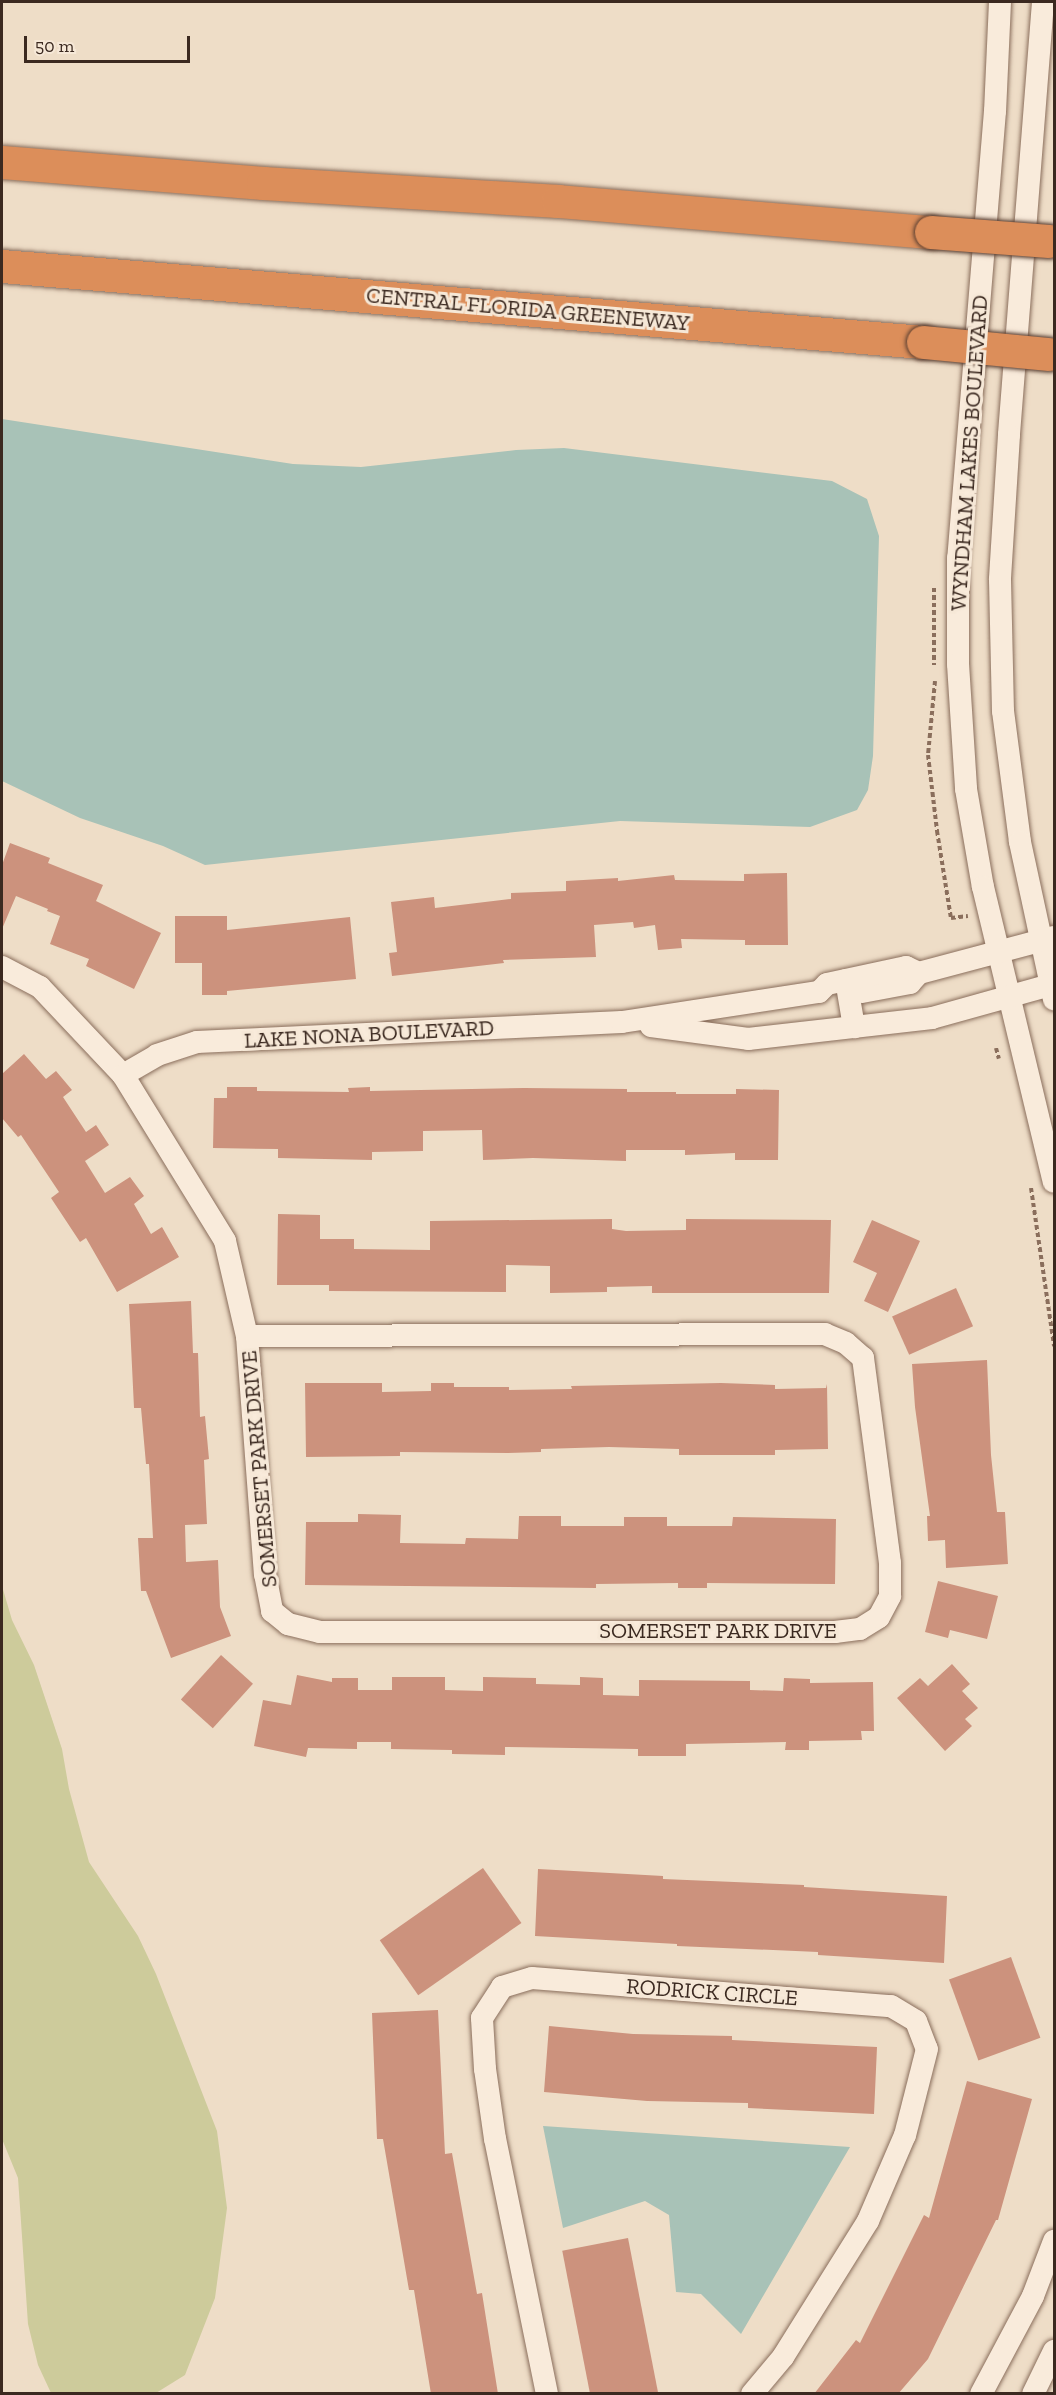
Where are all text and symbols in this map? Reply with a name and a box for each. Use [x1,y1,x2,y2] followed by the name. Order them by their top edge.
[27,24,194,62] scale bar
[35,35,74,57] text: 50 m
[365,282,691,336] street label: CENTRAL FLORIDA GREENEWAY
[945,294,993,612] street label: WYNDHAM LAKES BOULEVARD
[243,1014,495,1054] street label: LAKE NONA BOULEVARD
[235,1349,283,1589] street label: SOMERSET PARK DRIVE
[599,1618,837,1644] street label: SOMERSET PARK DRIVE
[625,1973,799,2011] street label: RODRICK CIRCLE

